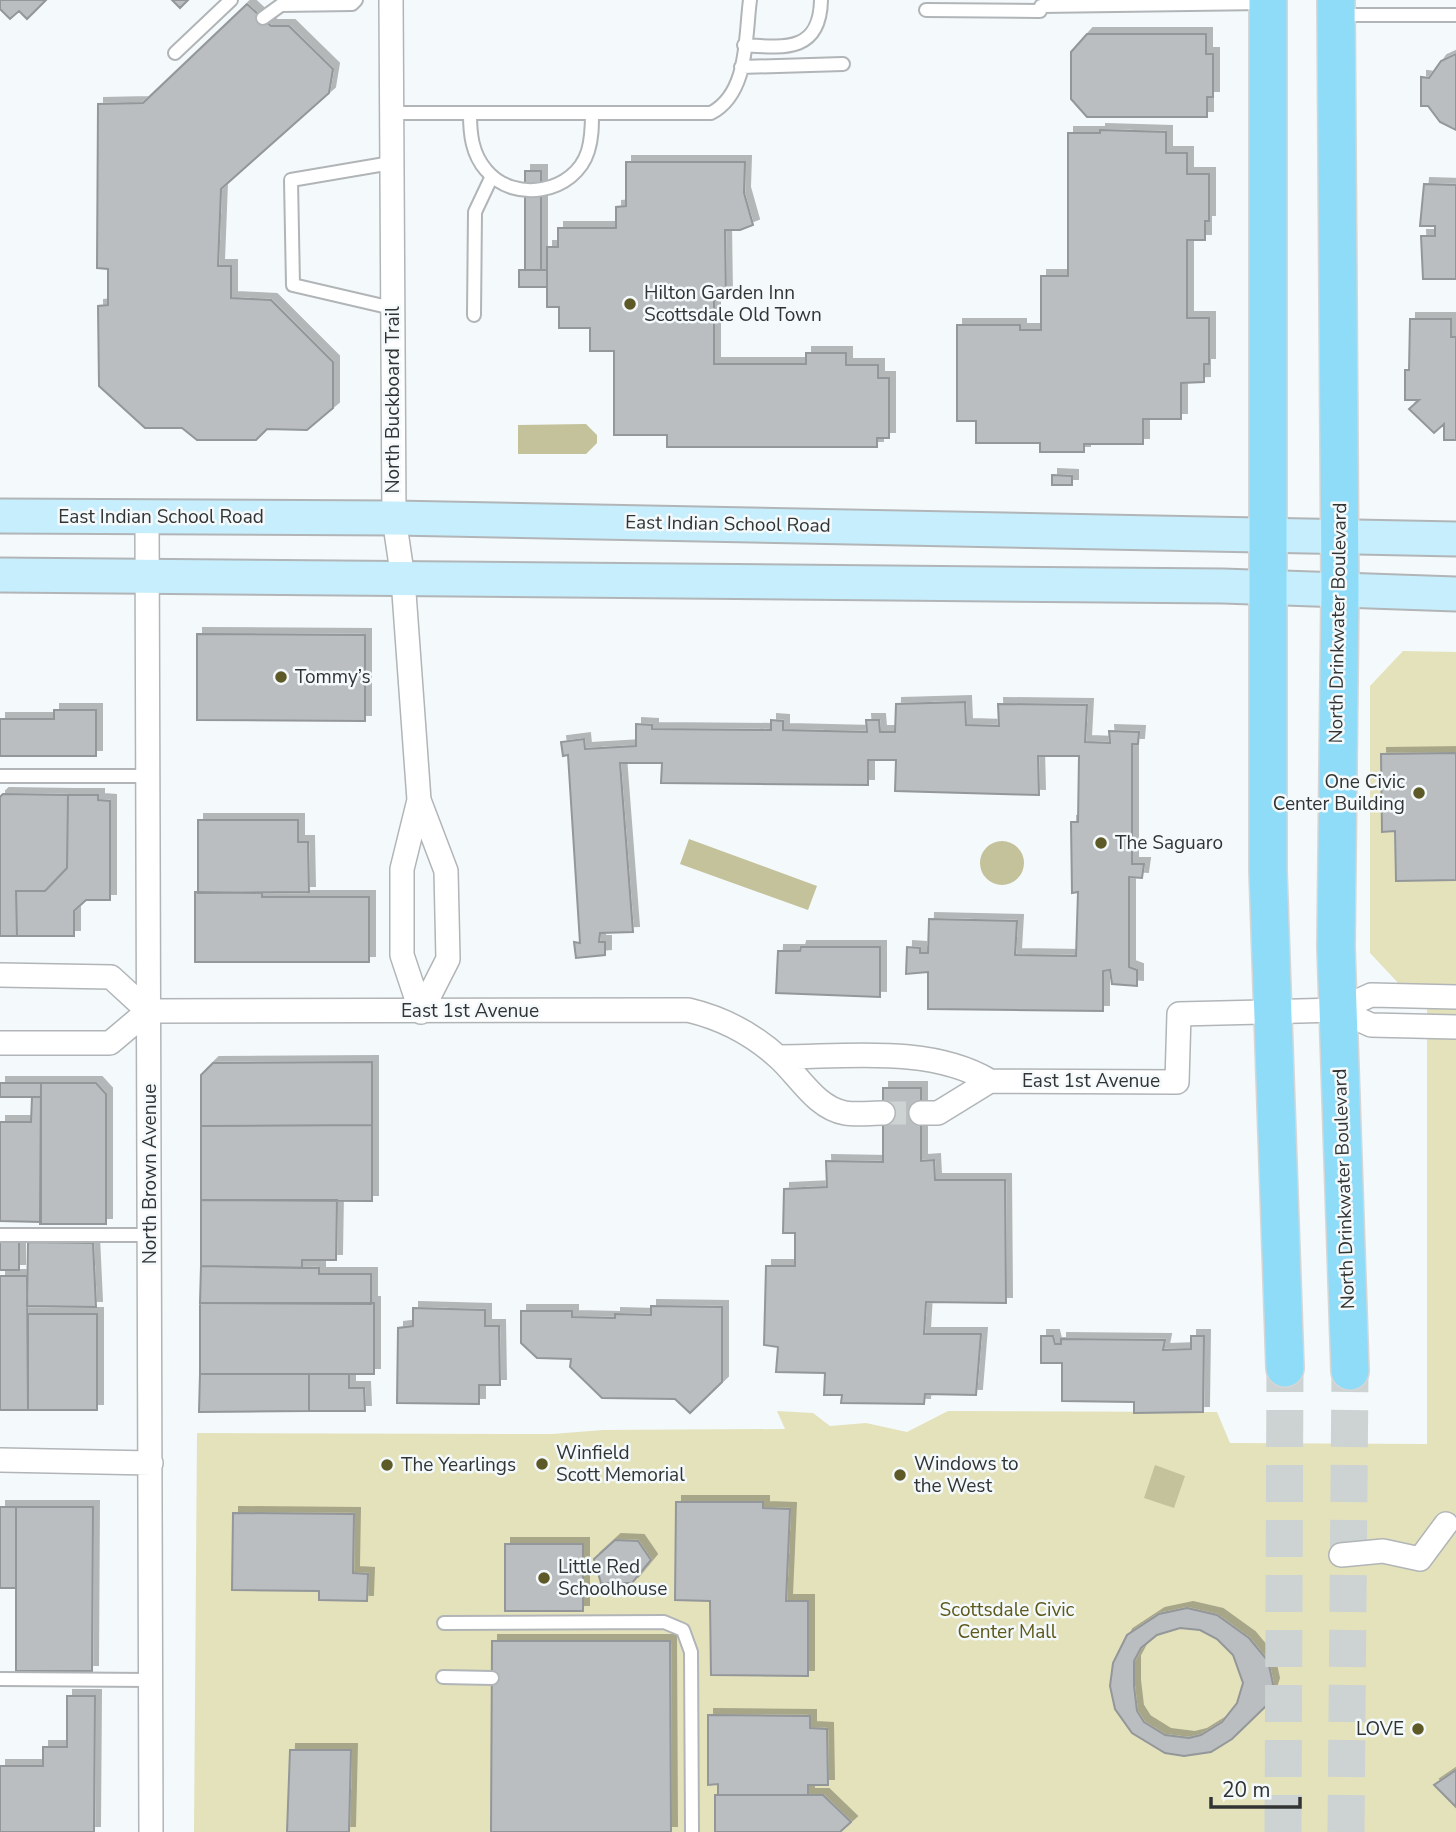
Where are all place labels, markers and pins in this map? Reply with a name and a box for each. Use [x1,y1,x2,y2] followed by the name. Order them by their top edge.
[644,280,822,328] place label: Hilton Garden Inn Scottsdale Old Town
[622,296,638,312] marker: Hilton Garden Inn Scottsdale Old Town
[295,664,371,690] place label: Tommy’s
[273,669,289,685] marker: Tommy’s
[1273,769,1405,817] place label: One Civic Center Building
[1411,785,1427,801] marker: One Civic Center Building
[1115,830,1223,856] place label: The Saguaro
[1093,835,1109,851] marker: The Saguaro
[556,1440,685,1488] place label: Winfield Scott Memorial
[914,1451,1019,1499] place label: Windows to the West
[401,1452,516,1478] place label: The Yearlings
[534,1456,550,1472] marker: Winfield Scott Memorial
[379,1457,395,1473] marker: The Yearlings
[892,1467,908,1483] marker: Windows to the West
[558,1554,667,1602] place label: Little Red Schoolhouse
[536,1570,552,1586] marker: Little Red Schoolhouse
[1356,1716,1404,1742] place label: LOVE
[1410,1721,1426,1737] marker: LOVE

